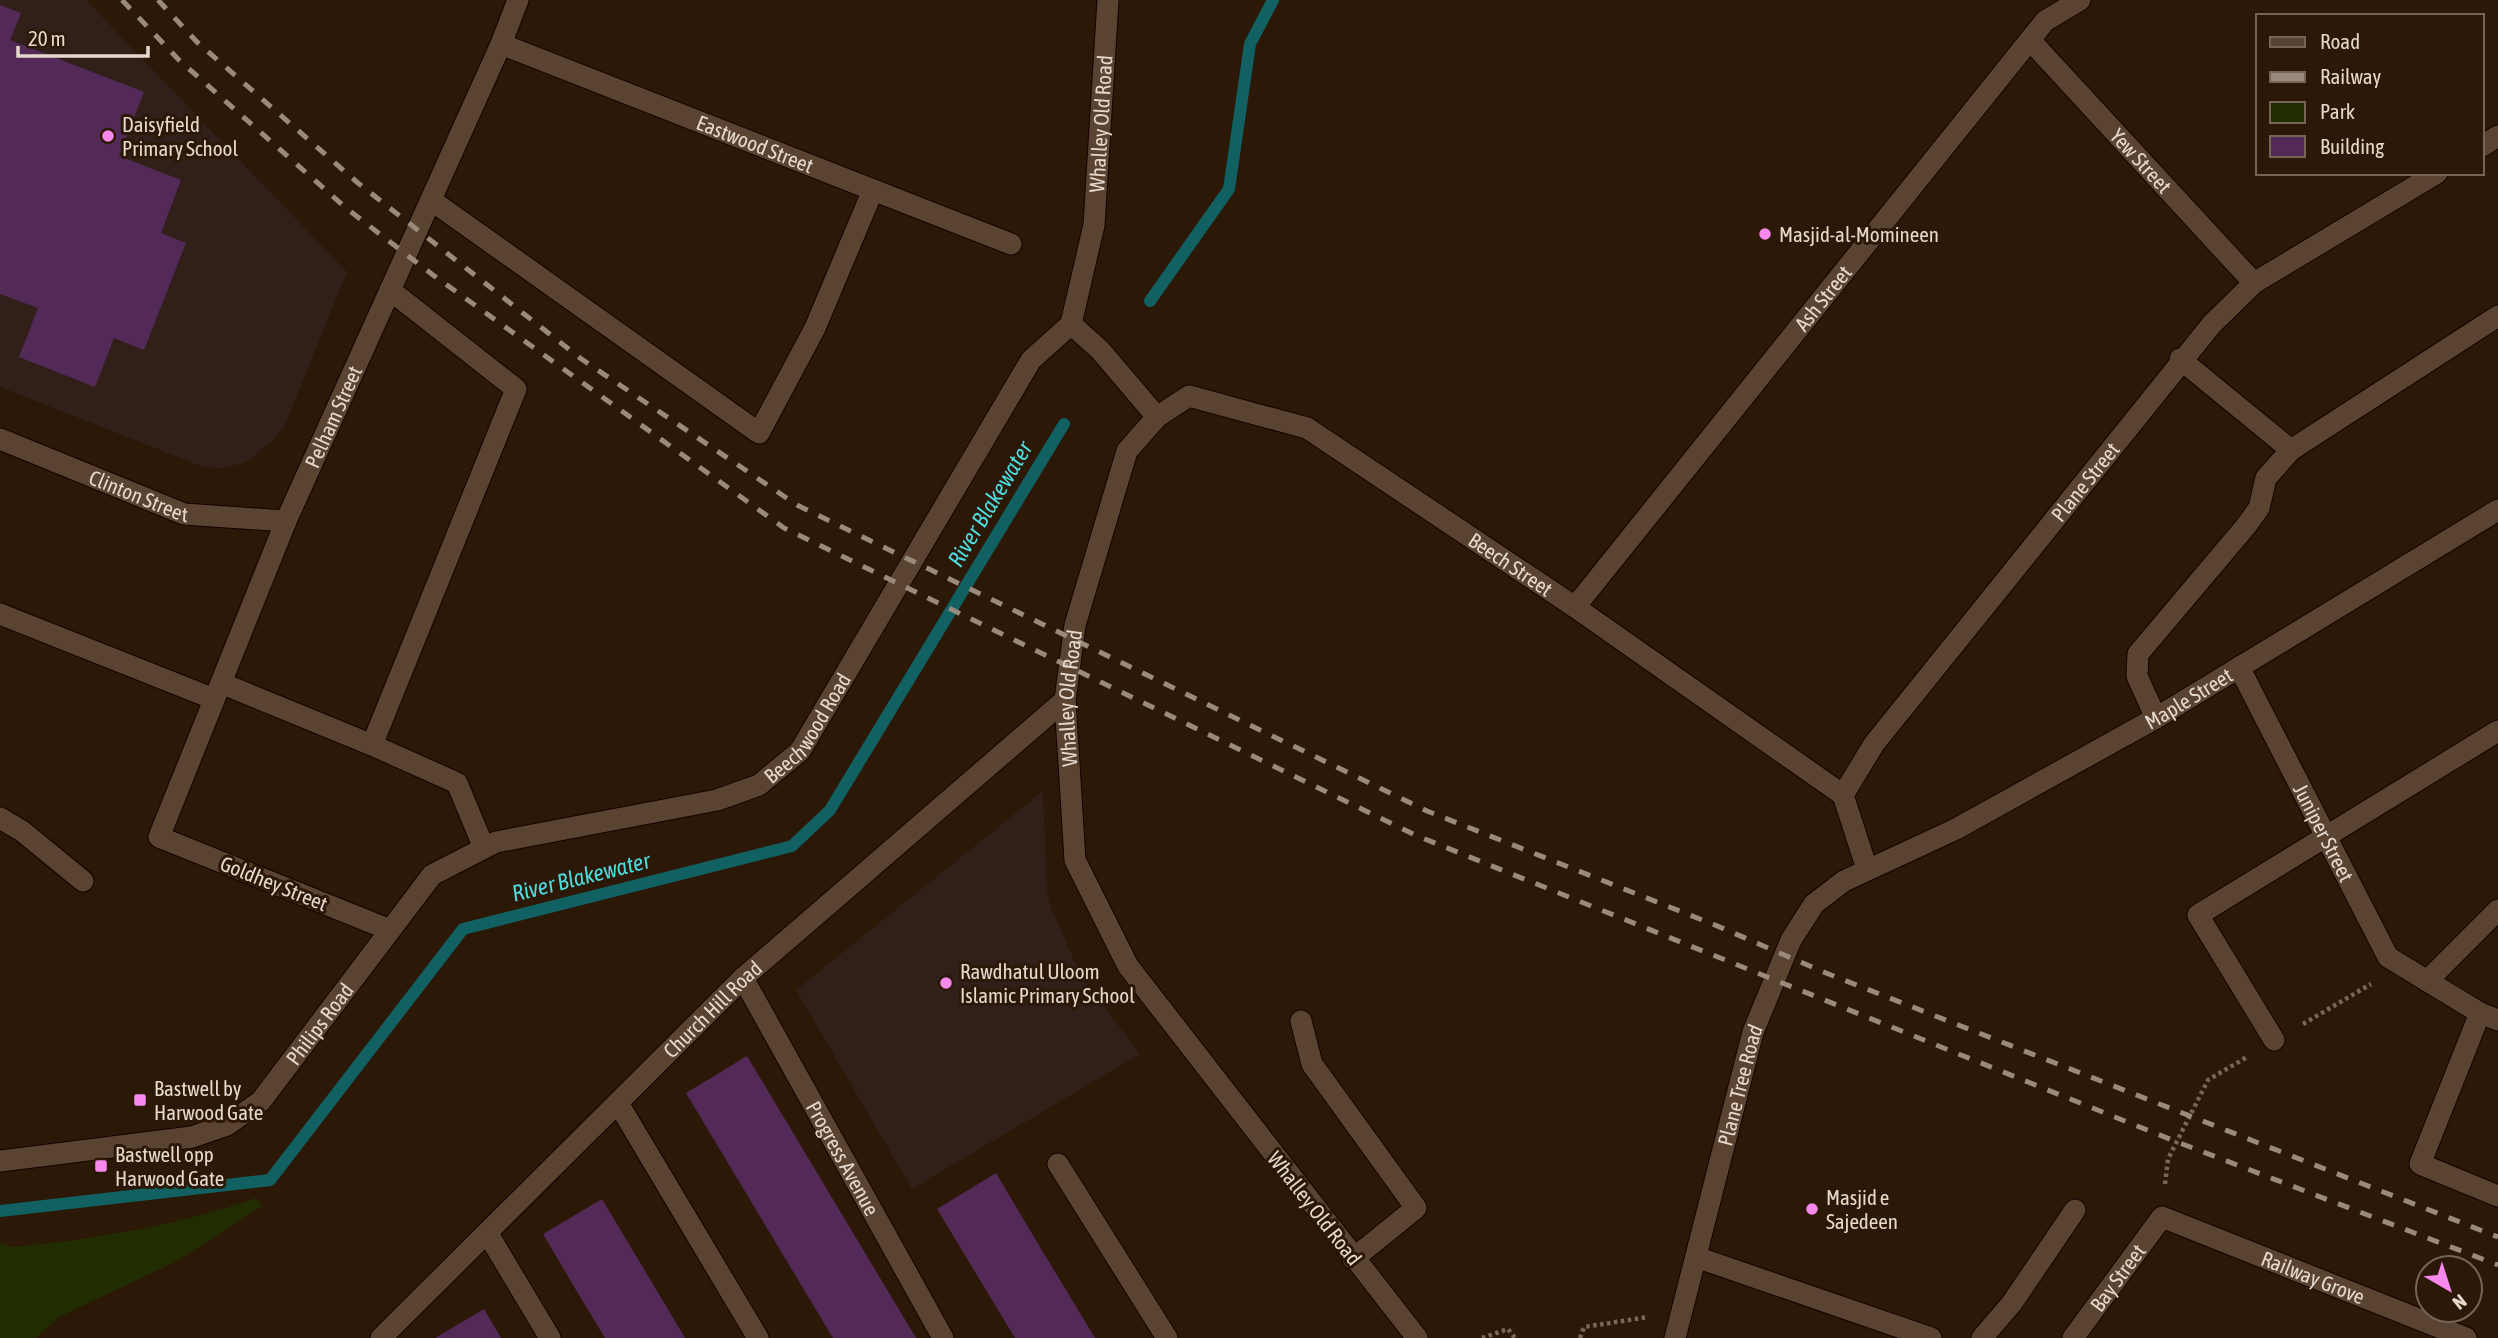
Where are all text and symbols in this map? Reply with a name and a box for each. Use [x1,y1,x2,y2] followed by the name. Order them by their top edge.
[18,14,147,58] scale bar
[2256,14,2484,175] legend
[28,26,66,50] text: 20 m
[2320,29,2360,53] text: Road
[1084,54,1117,193] street label: Whalley Old Road
[2320,64,2382,88] text: Railway
[2320,99,2355,123] text: Park
[693,110,817,177] street label: Eastwood Street
[122,112,238,160] place label: Daisyfield Primary School
[2106,123,2177,198] street label: Yew Street
[100,128,116,144] marker: Daisyfield Primary School
[2320,134,2384,158] text: Building
[1779,222,1939,246] place label: Masjid-al-Momineen
[1757,226,1773,242] marker: Masjid-al-Momineen
[1789,261,1856,336] street label: Ash Street
[300,362,366,471] street label: Pelham Street
[942,436,1038,571] water label: River Blakewater
[2046,438,2124,526] street label: Plane Street
[86,465,189,526] street label: Clinton Street
[1464,527,1557,601] street label: Beech Street
[1053,628,1086,767] street label: Whalley Old Road
[2141,663,2236,734] street label: Maple Street
[759,669,855,788] street label: Beechwood Road
[2289,780,2359,885] street label: Juniper Street
[509,847,654,907] water label: River Blakewater
[217,851,331,915] street label: Goldhey Street
[658,956,766,1062] street label: Church Hill Road
[960,959,1135,1007] place label: Rawdhatul Uloom Islamic Primary School
[938,975,954,991] marker: Rawdhatul Uloom Islamic Primary School
[281,978,358,1069] street label: Philips Road
[1712,1021,1767,1148] street label: Plane Tree Road
[154,1076,263,1124] place label: Bastwell by Harwood Gate
[132,1092,148,1108] marker: Bastwell by Harwood Gate
[802,1097,884,1219] street label: Progress Avenue
[115,1142,224,1190] place label: Bastwell opp Harwood Gate
[1263,1146,1367,1270] street label: Whalley Old Road
[93,1158,109,1174] marker: Bastwell opp Harwood Gate
[1826,1185,1898,1233] place label: Masjid e Sajedeen
[1804,1201,1820,1217] marker: Masjid e Sajedeen
[2085,1239,2150,1316] street label: Bay Street
[2258,1246,2368,1309] street label: Railway Grove
[2414,1254,2484,1324] north arrow
[2448,1290,2471,1314] text: N

